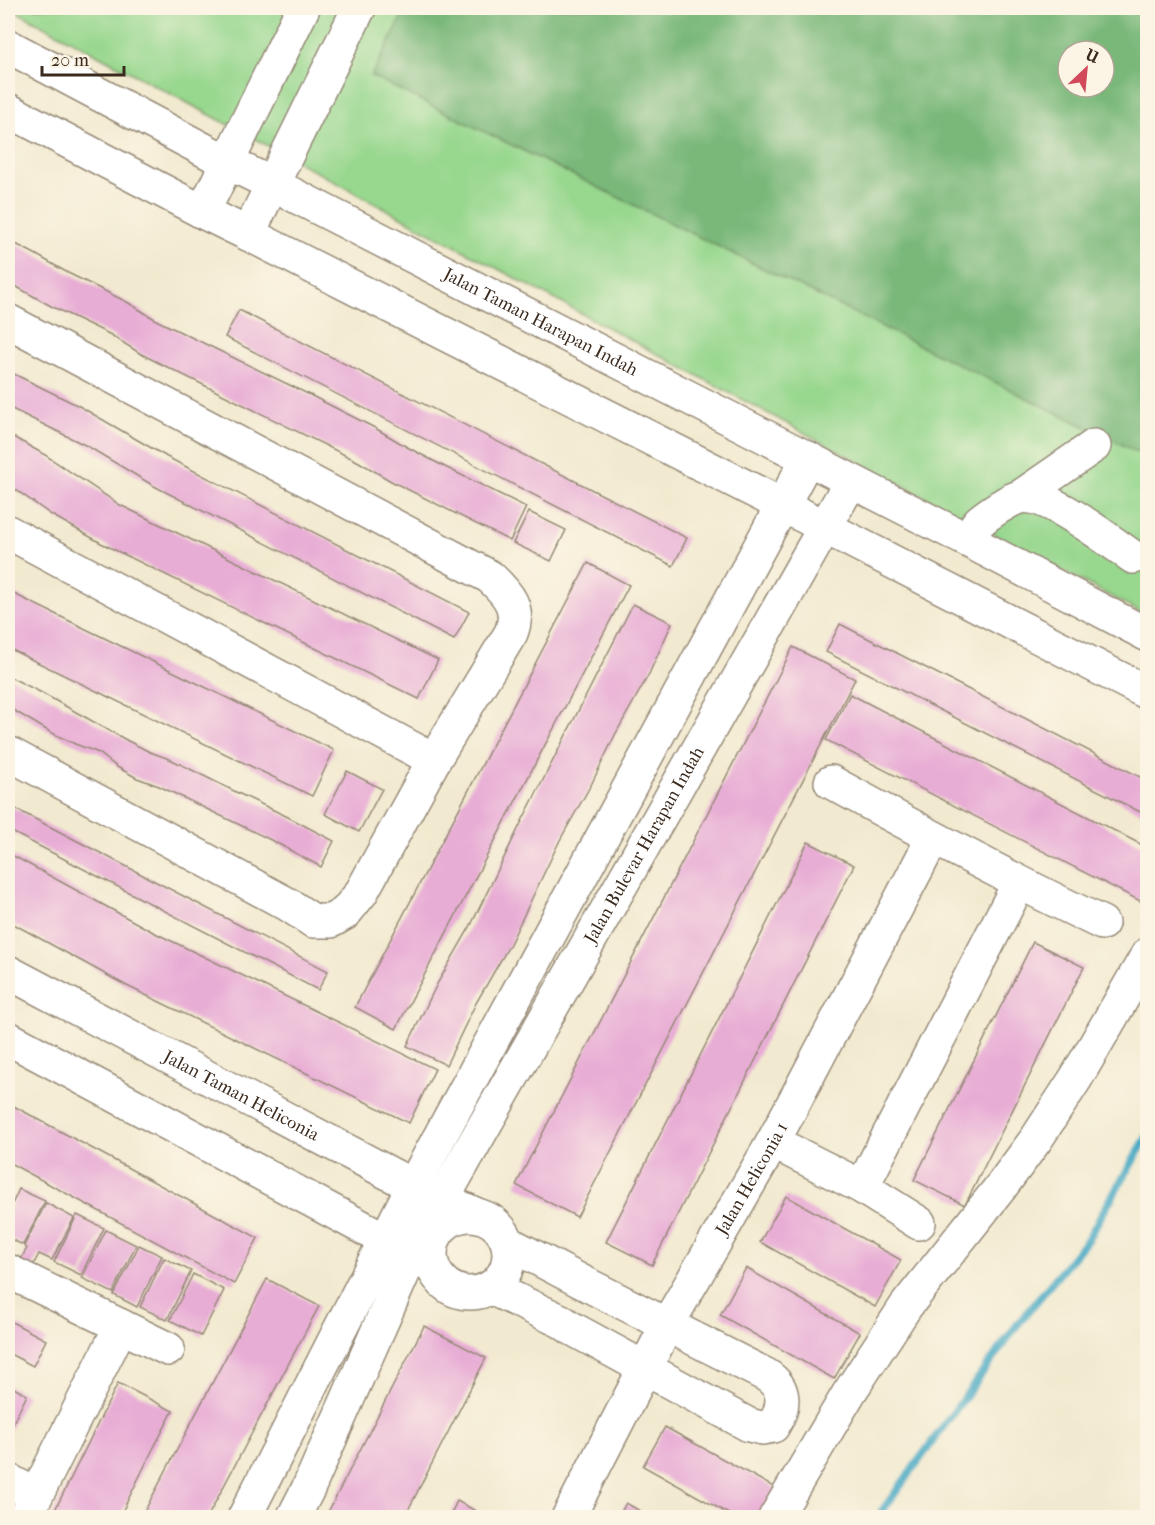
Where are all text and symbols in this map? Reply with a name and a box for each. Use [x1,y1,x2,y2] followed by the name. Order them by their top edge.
[42,39,124,77] scale bar
[1056,39,1116,99] north arrow
[1082,44,1103,67] text: U
[51,50,89,71] text: 20 m
[438,262,641,380] street label: Jalan Taman Harapan Indah
[579,743,708,949] street label: Jalan Bulevar Harapan Indah
[158,1045,323,1145] street label: Jalan Taman Heliconia
[710,1119,792,1241] street label: Jalan Heliconia 1

